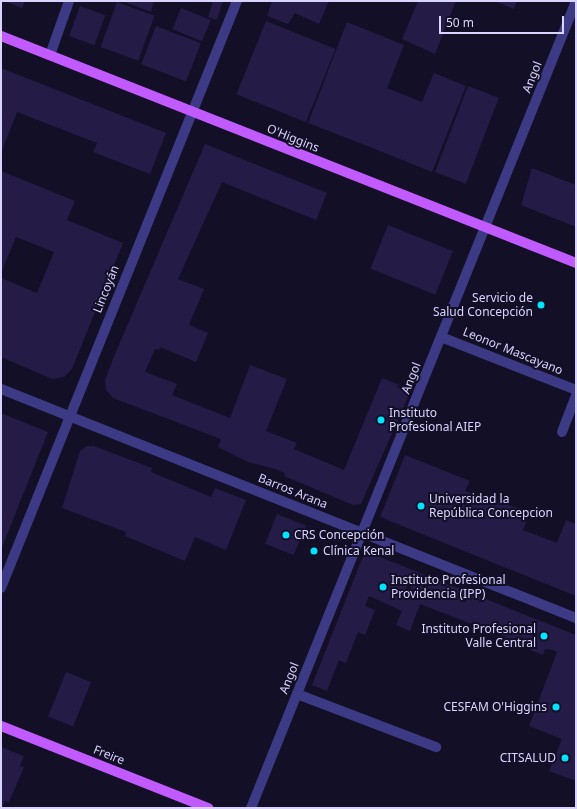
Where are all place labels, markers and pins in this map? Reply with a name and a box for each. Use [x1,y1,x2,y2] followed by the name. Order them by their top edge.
[433,291,533,319] place label: Servicio de Salud Concepción
[536,300,546,310] marker: Servicio de Salud Concepción
[389,406,481,434] place label: Instituto Profesional AIEP
[376,415,386,425] marker: Instituto Profesional AIEP
[429,492,553,520] place label: Universidad la República Concepcion
[416,501,426,511] marker: Universidad la República Concepcion
[294,528,384,542] place label: CRS Concepción
[281,530,291,540] marker: CRS Concepción
[323,544,394,558] place label: Clínica Kenal
[308,545,320,557] marker: Clínica Kenal
[391,573,506,601] place label: Instituto Profesional Providencia (IPP)
[378,582,388,592] marker: Instituto Profesional Providencia (IPP)
[421,622,536,650] place label: Instituto Profesional Valle Central
[539,631,549,641] marker: Instituto Profesional Valle Central
[443,700,547,714] place label: CESFAM O'Higgins
[550,701,562,713] marker: CESFAM O'Higgins
[500,751,556,765] place label: CITSALUD
[559,752,571,764] marker: CITSALUD

